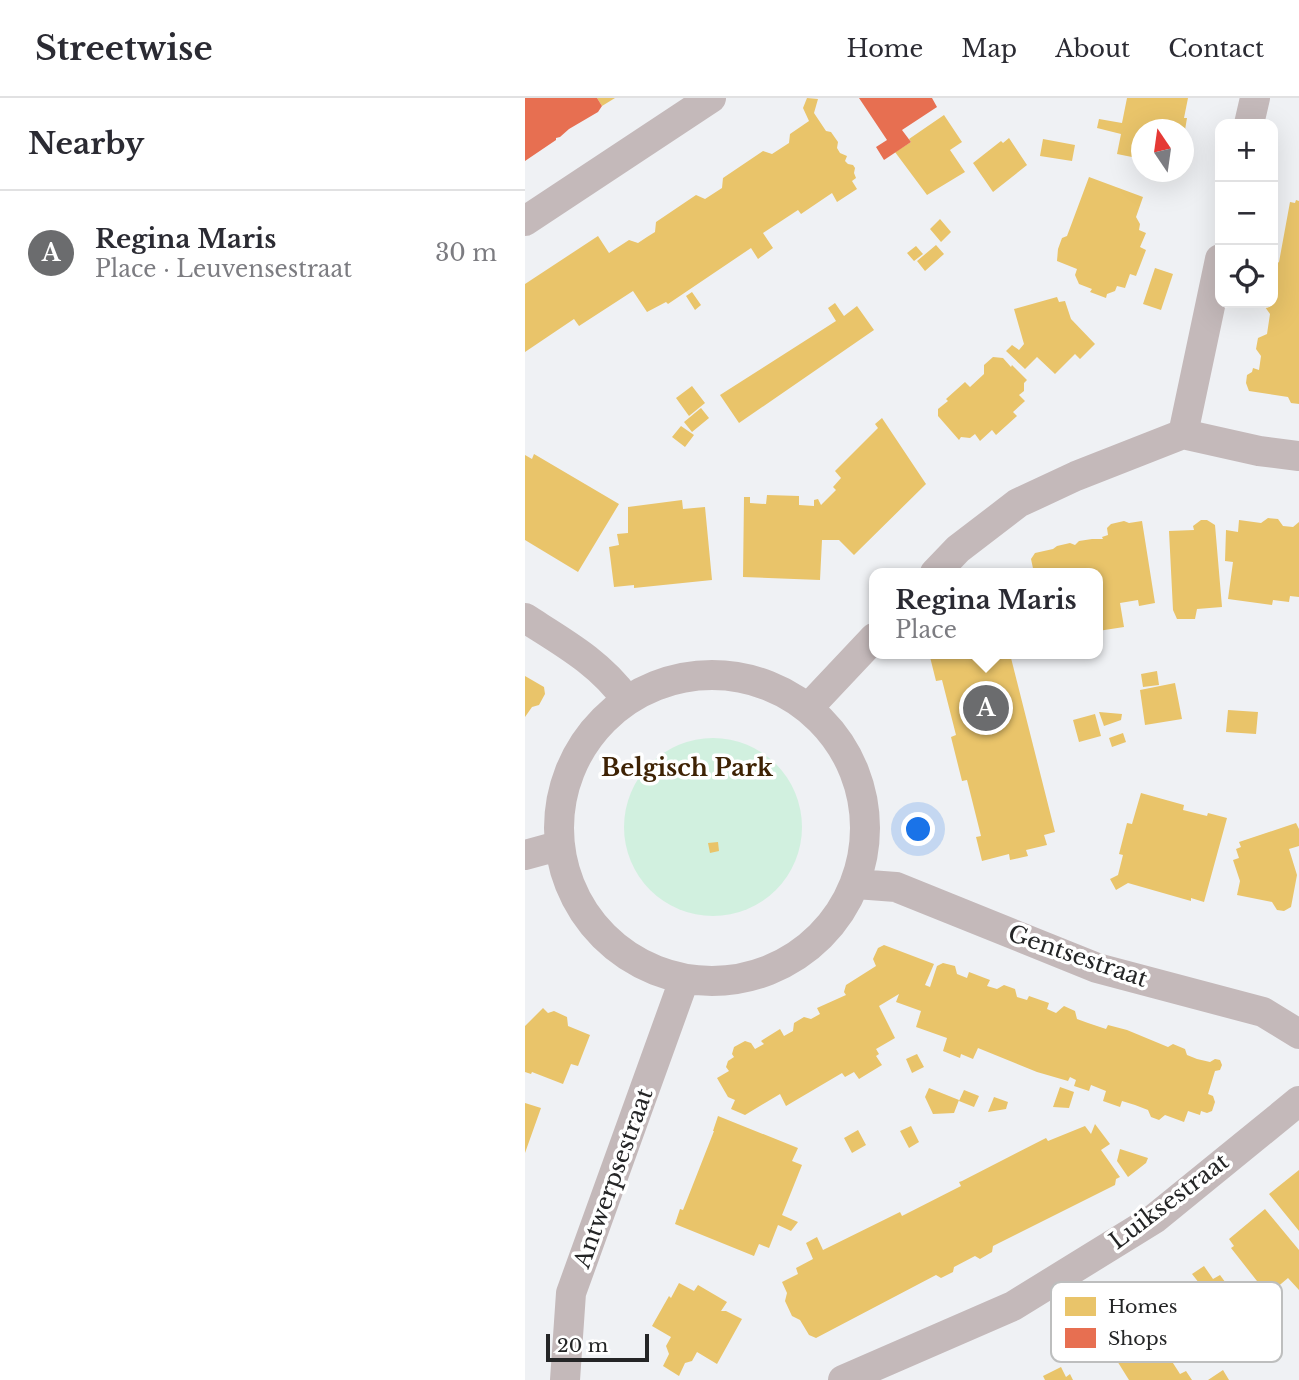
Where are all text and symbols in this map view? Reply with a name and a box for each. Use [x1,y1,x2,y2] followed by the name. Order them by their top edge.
[35,28,213,69] text: Streetwise
[847,34,923,63] text: Home
[961,34,1017,63] text: Map
[1055,34,1130,63] text: About
[1168,34,1264,63] text: Contact
[1131,119,1194,182] north arrow
[1215,119,1278,308] map controls
[1215,119,1278,182] button: +
[28,125,144,162] text: Nearby
[1215,182,1278,245] button: −
[95,223,276,255] text: Regina Maris
[42,239,60,267] text: A
[435,239,497,267] text: 30 m
[1215,245,1278,308] button: locate
[95,255,352,283] text: Place · Leuvensestraat
[869,568,1103,659] popup
[895,584,1077,616] text: Regina Maris
[895,616,957,644] text: Place
[963,682,1009,734] pin: A
[601,753,774,782] district label: Belgisch Park
[901,812,935,846] your location
[1005,919,1152,993] street label: Gentsestraat
[567,1084,659,1273] street label: Antwerpsestraat
[1104,1147,1234,1255] street label: Luiksestraat
[1051,1282,1282,1362] legend
[1108,1295,1177,1318] text: Homes
[1108,1327,1167,1350] text: Shops
[546,1331,649,1363] scale bar
[557,1334,608,1357] text: 20 m

